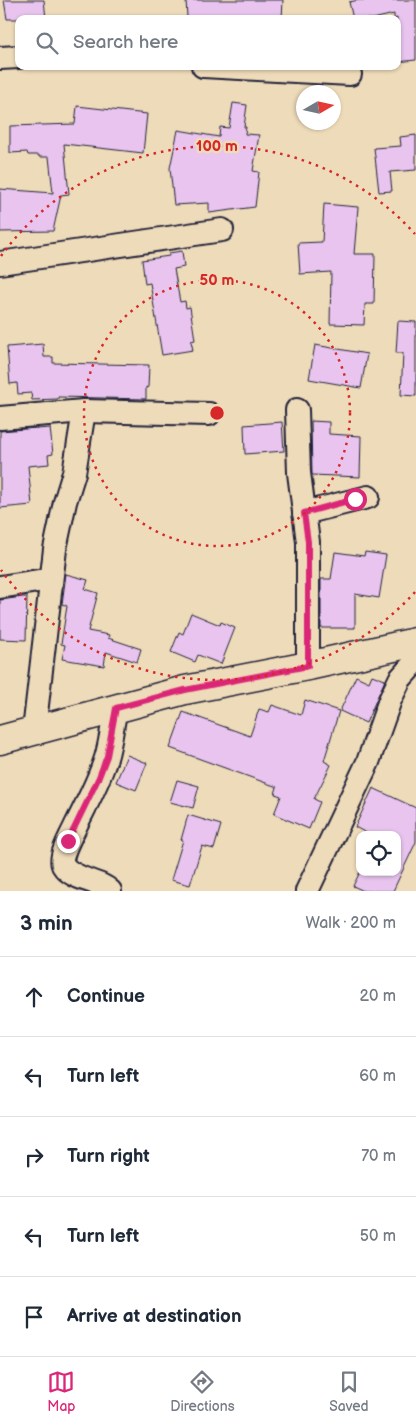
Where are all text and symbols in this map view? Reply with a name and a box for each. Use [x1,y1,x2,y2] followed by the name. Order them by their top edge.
[15,15,401,70] search box
[33,29,61,57] icon: search
[73,31,178,54] text: Search here
[296,85,341,130] north arrow
[196,137,238,156] text: 100 m
[200,271,235,290] text: 50 m
[208,404,226,422] centre of rings
[344,488,367,511] route start
[57,830,80,853] route end
[356,831,401,876] map controls
[356,831,401,876] button: locate
[20,911,73,936] text: 3 min
[306,914,396,933] text: Walk · 200 m
[20,983,48,1011] icon: ahead
[67,985,145,1008] text: Continue
[360,987,396,1006] text: 20 m
[20,1063,48,1091] icon: left
[67,1065,139,1088] text: Turn left
[359,1067,396,1086] text: 60 m
[20,1143,48,1171] icon: right
[67,1145,150,1168] text: Turn right
[361,1147,396,1166] text: 70 m
[20,1223,48,1251] icon: left
[67,1225,139,1248] text: Turn left
[360,1227,396,1246] text: 50 m
[20,1303,48,1331] icon: arrive
[67,1305,242,1328] text: Arrive at destination
[47,1368,76,1415] tab: Map
[170,1368,235,1415] tab: Directions
[329,1368,369,1415] tab: Saved

